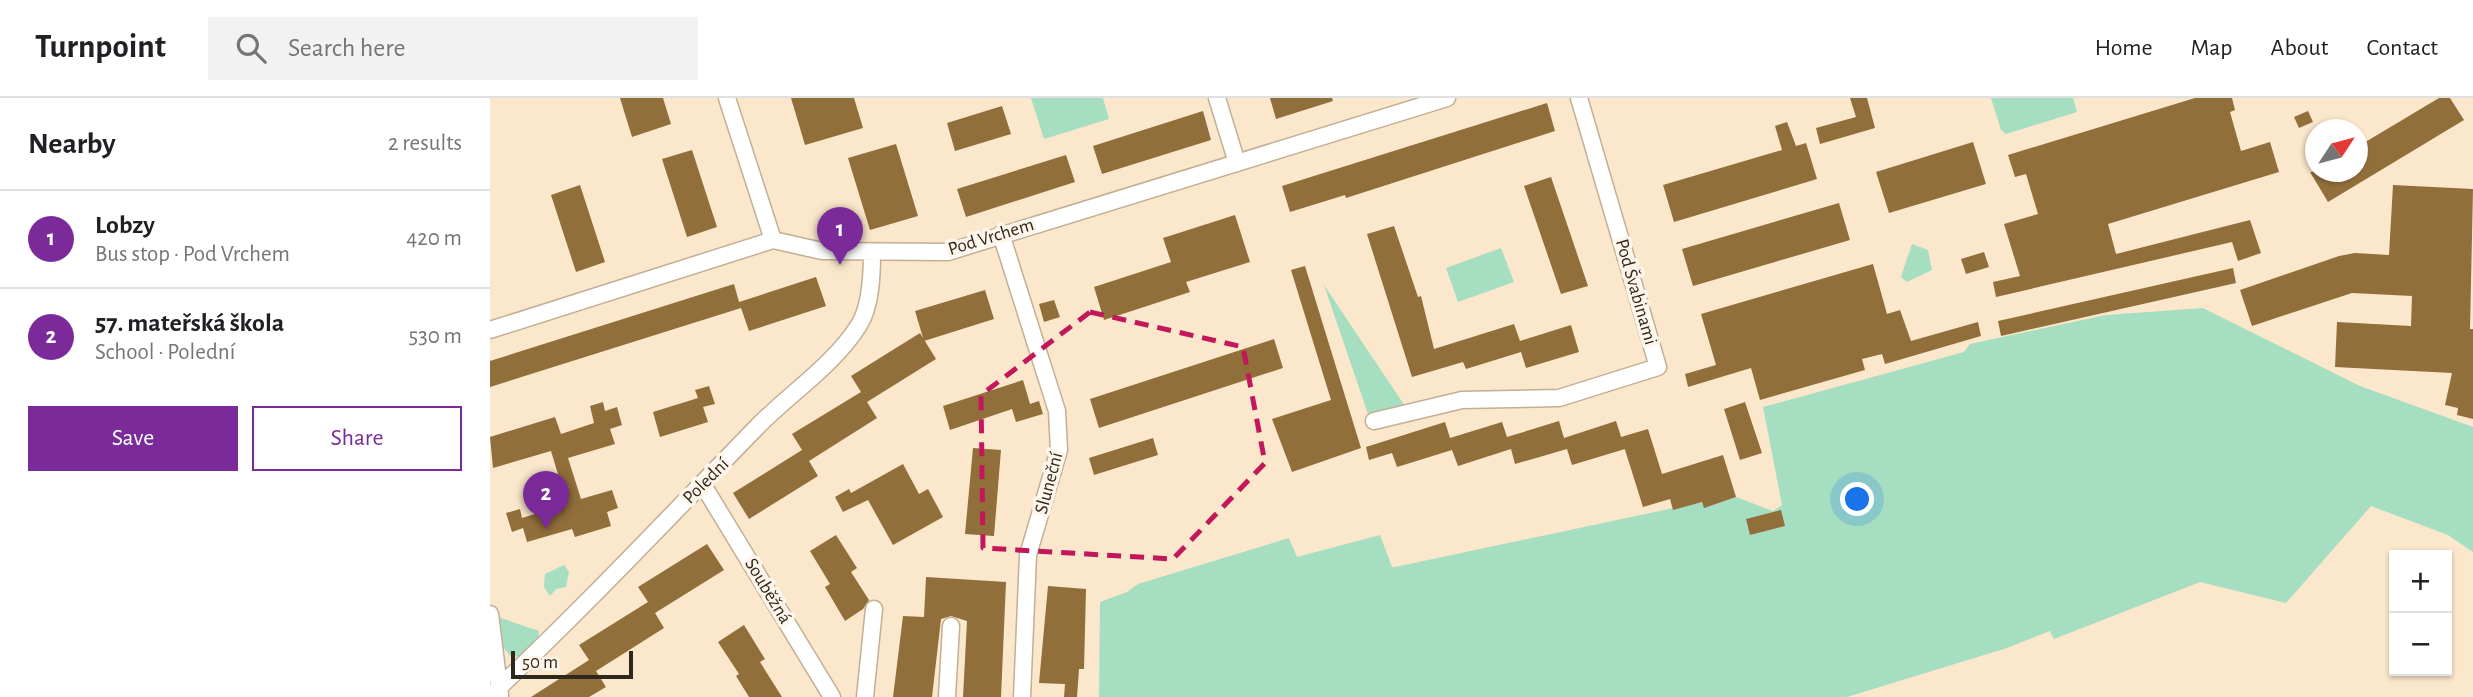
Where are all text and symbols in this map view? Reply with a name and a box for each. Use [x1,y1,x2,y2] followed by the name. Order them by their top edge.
[208,17,698,80] search box
[232,29,270,67] icon: search
[35,31,166,64] text: Turnpoint
[288,35,406,61] text: Search here
[2095,36,2153,60] text: Home
[2191,36,2233,60] text: Map
[2271,36,2328,60] text: About
[2366,36,2438,60] text: Contact
[2305,119,2368,182] north arrow
[28,129,116,159] text: Nearby
[388,132,462,155] text: 2 results
[817,207,863,265] pin: 1
[95,212,155,238] text: Lobzy
[946,215,1036,259] street label: Pod Vrchem
[47,227,55,250] text: 1
[406,227,462,250] text: 420 m
[1612,236,1662,347] street label: Pod Švabinami
[95,243,290,266] text: Bus stop · Pod Vrchem
[95,310,284,336] text: 57. mateřská škola
[46,325,56,348] text: 2
[409,325,462,348] text: 530 m
[95,341,235,364] text: School · Polední
[28,406,238,471] button: Save
[252,406,462,471] button: Share
[1032,450,1066,516] street label: Sluneční
[679,454,733,508] street label: Polední
[523,471,569,529] pin: 2
[1840,482,1874,516] your location
[2389,550,2452,676] map controls
[2389,550,2452,613] button: +
[741,555,795,627] street label: Souběžná
[2389,613,2452,676] button: −
[511,648,634,680] scale bar
[522,653,558,672] text: 50 m

